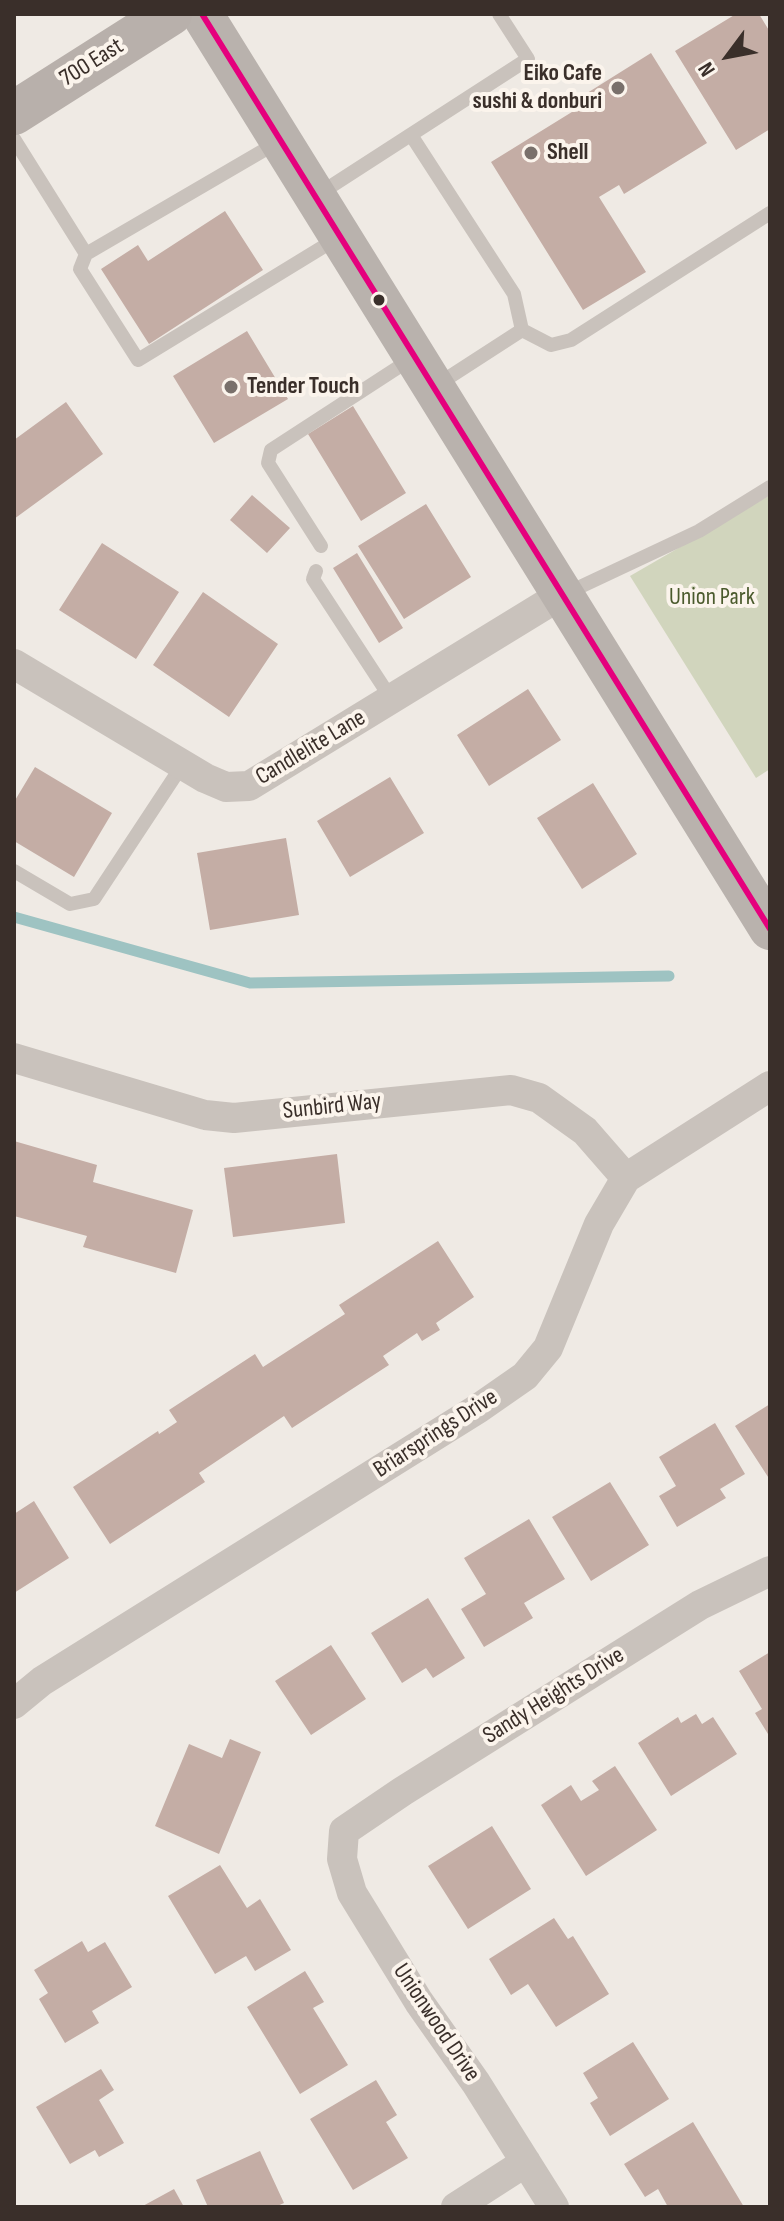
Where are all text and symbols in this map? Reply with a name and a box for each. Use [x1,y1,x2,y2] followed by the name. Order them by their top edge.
[688,16,768,96] north arrow
[55,32,129,94] street label: 700 East
[693,57,722,81] text: N
[473,60,602,116] place label: Eiko Cafe sushi & donburi
[609,79,627,97] marker: Eiko Cafe sushi & donburi
[547,139,588,167] place label: Shell
[522,144,540,162] marker: Shell
[371,292,387,308] unlabelled marker
[247,373,360,401] place label: Tender Touch
[222,378,240,396] marker: Tender Touch
[669,584,755,612] park label: Union Park
[251,704,371,792] street label: Candlelite Lane
[281,1088,383,1126] street label: Sunbird Way
[369,1383,503,1485] street label: Briarsprings Drive
[478,1641,630,1751] street label: Sandy Heights Drive
[386,1959,486,2087] street label: Unionwood Drive

